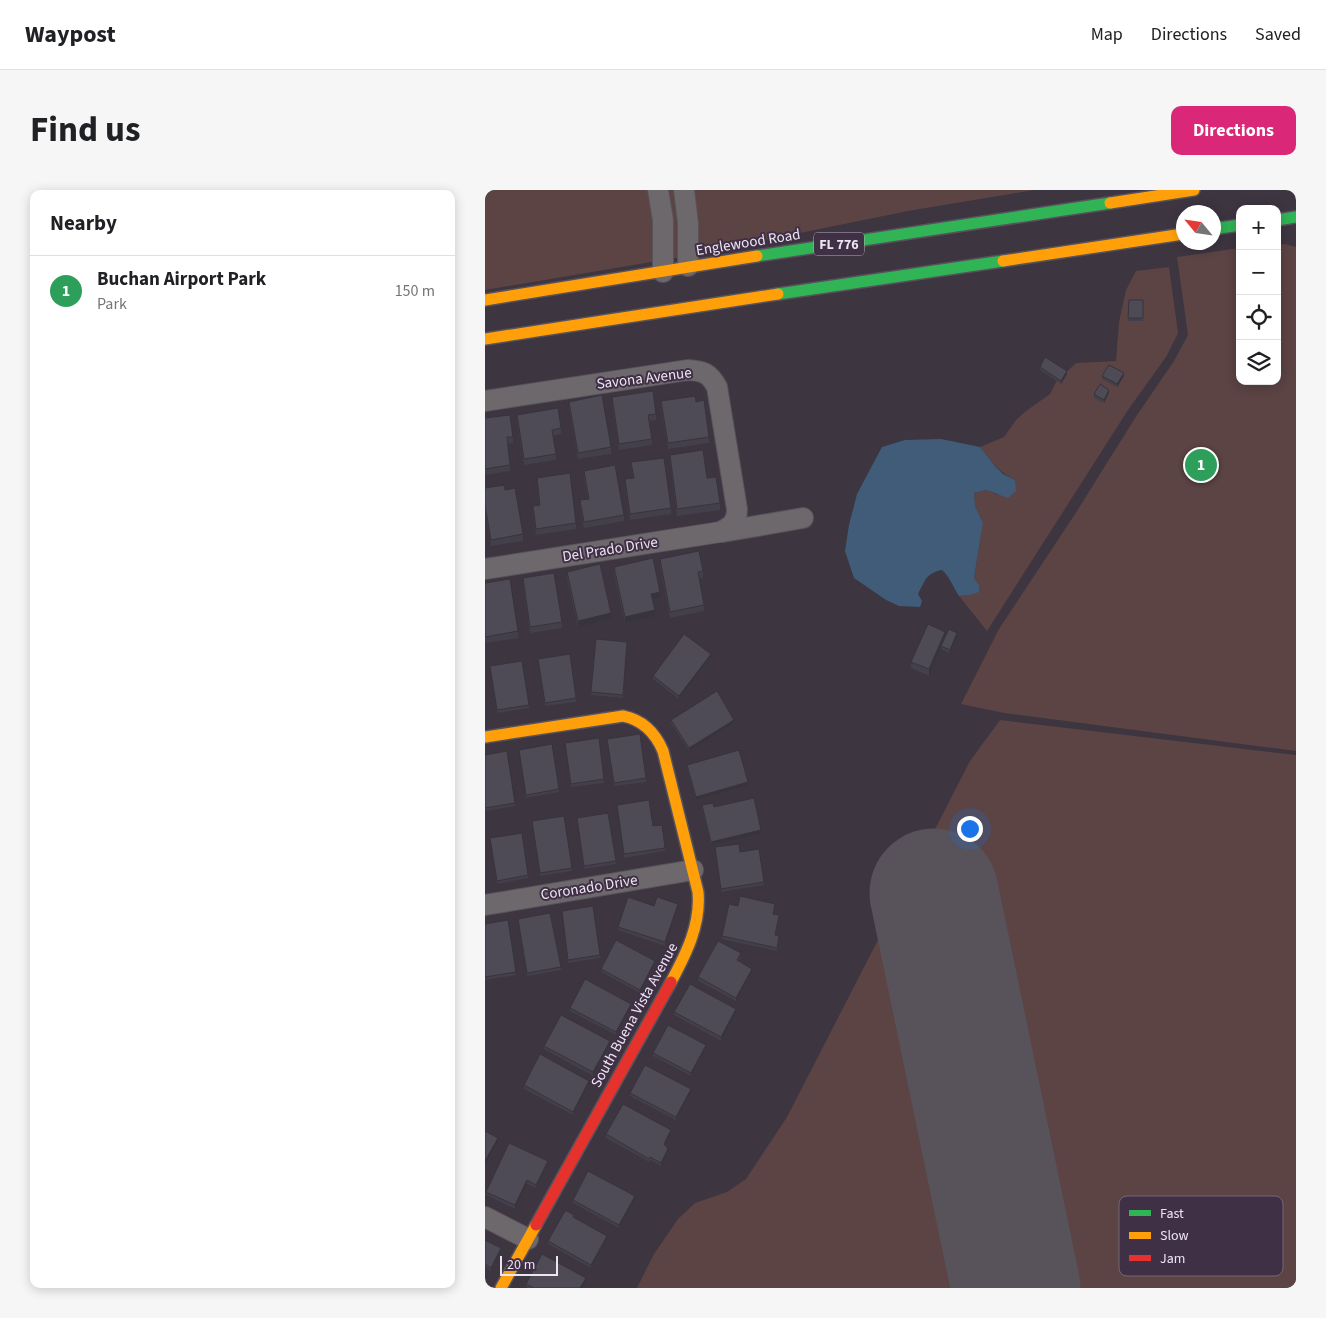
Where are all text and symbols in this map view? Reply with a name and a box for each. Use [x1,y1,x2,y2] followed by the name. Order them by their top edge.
[25,17,116,52] text: Waypost
[1091,22,1123,47] text: Map
[1151,22,1227,47] text: Directions
[1255,22,1301,47] text: Saved
[30,105,140,155] text: Find us
[1171,106,1296,155] button: Directions
[1176,205,1221,250] north arrow
[1236,205,1281,385] map controls
[1236,205,1281,250] button: +
[50,208,117,238] text: Nearby
[694,224,802,261] street label: Englewood Road
[814,232,864,256] road number: FL 776
[1236,250,1281,295] button: −
[97,266,266,293] text: Buchan Airport Park
[62,280,70,302] text: 1
[395,280,435,302] text: 150 m
[97,293,127,315] text: Park
[1236,295,1281,340] button: locate
[1236,340,1281,385] button: layers
[595,362,693,395] street label: Savona Avenue
[1185,446,1217,484] pin: 1
[561,532,659,567] street label: Del Prado Drive
[957,816,983,842] your location
[539,869,639,906] street label: Coronado Drive
[586,939,683,1091] street label: South Buena Vista Avenue
[1119,1196,1283,1276] legend
[1160,1204,1184,1224] text: Fast
[1160,1226,1189,1246] text: Slow
[1160,1249,1185,1269] text: Jam
[500,1253,557,1276] scale bar
[507,1255,535,1275] text: 20 m

